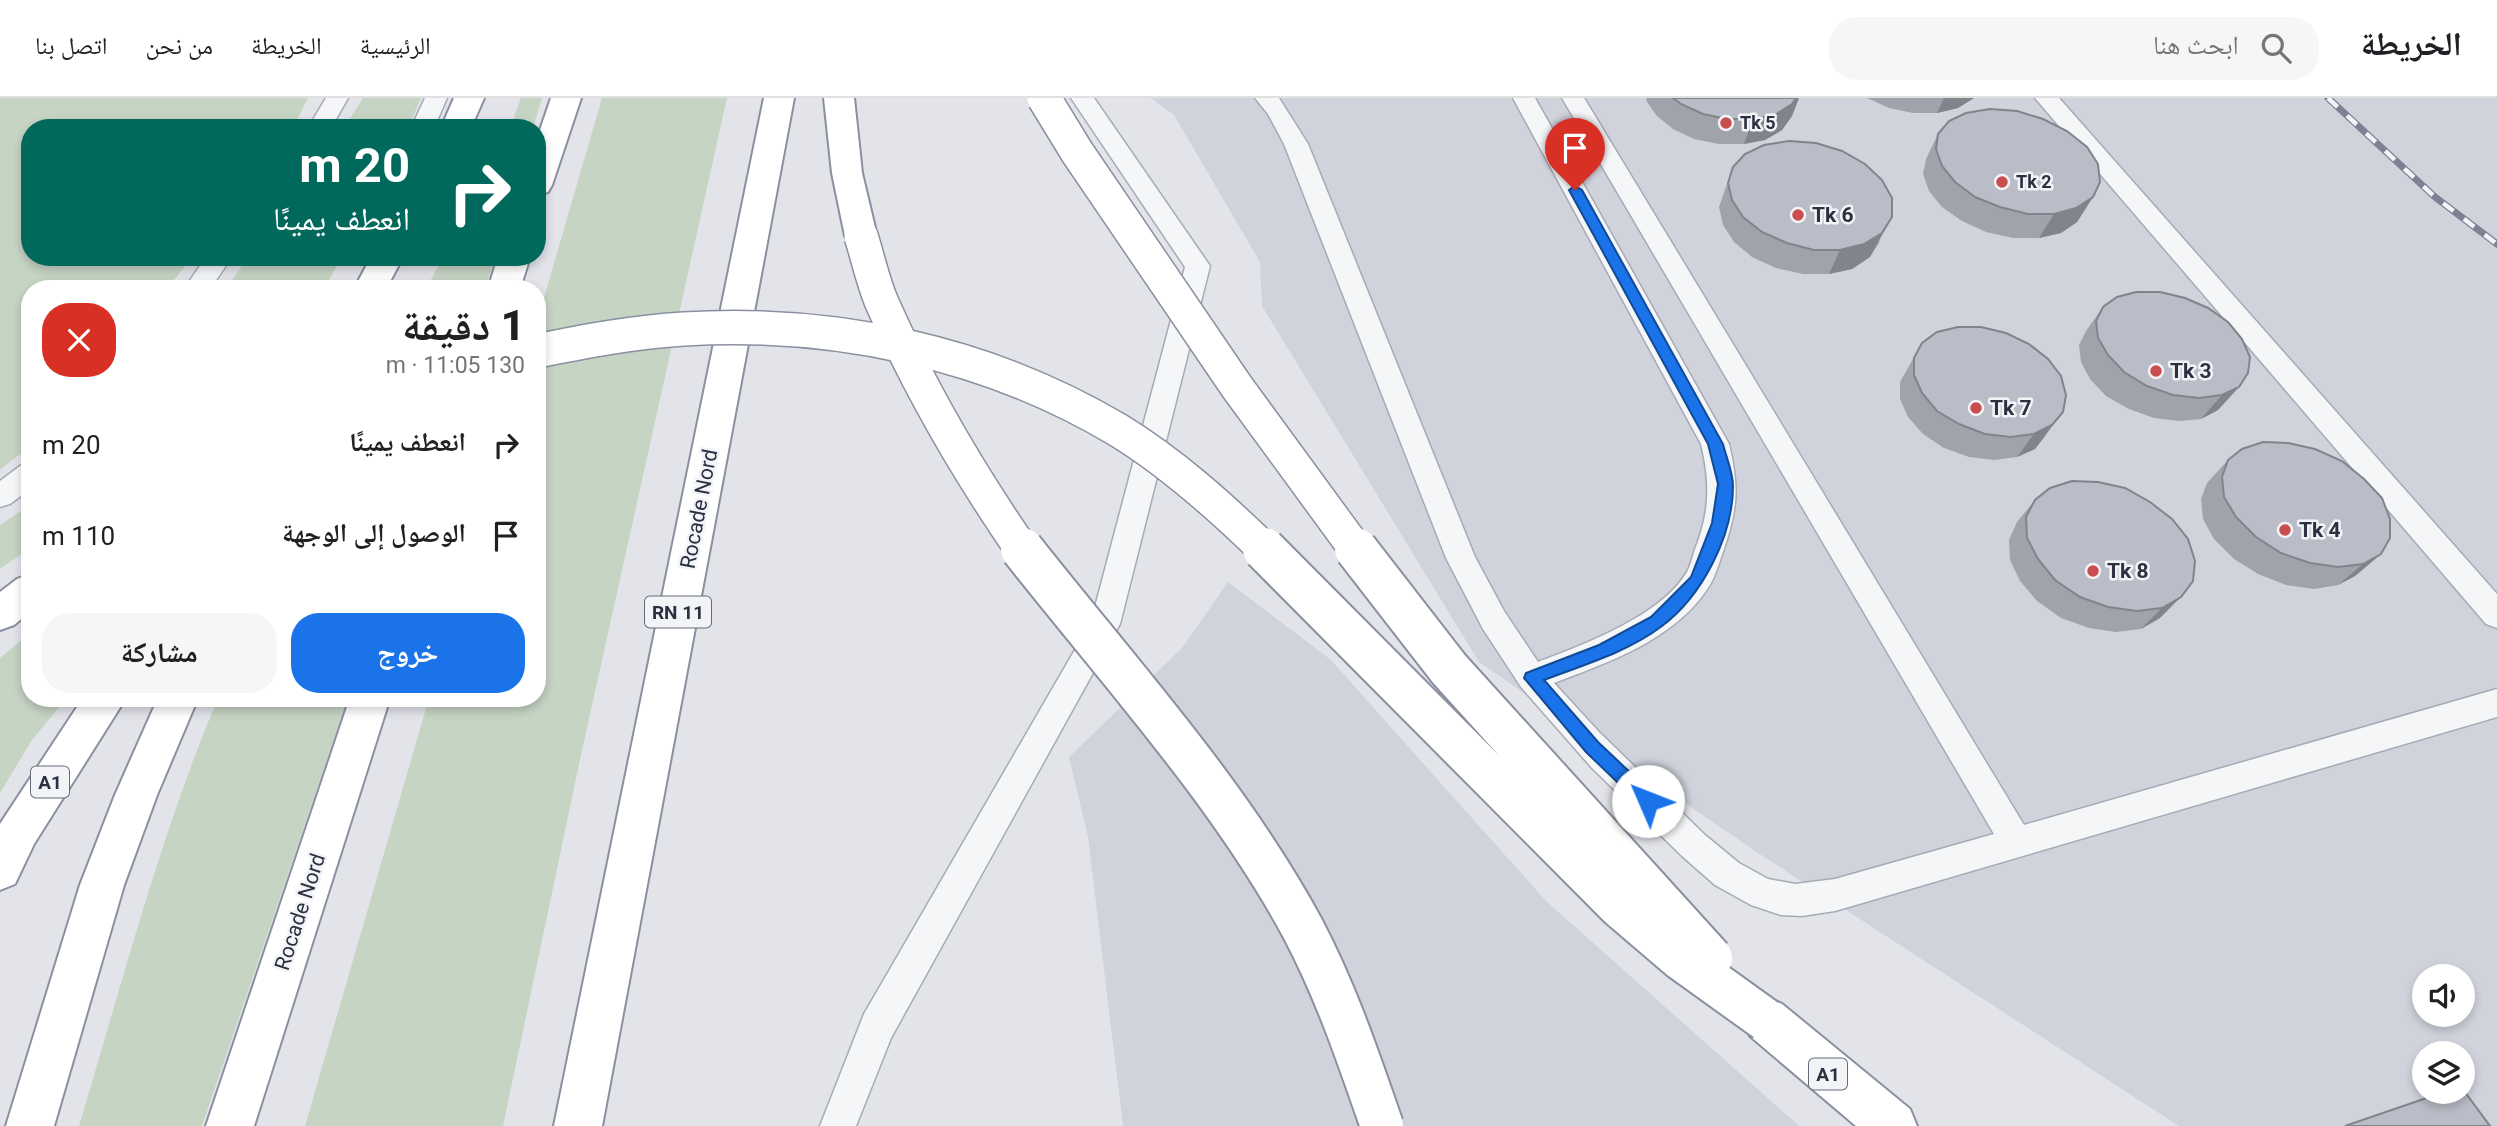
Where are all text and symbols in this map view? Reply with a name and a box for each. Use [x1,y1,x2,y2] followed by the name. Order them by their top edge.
[1829,17,2319,80] search box
[2361,24,2462,63] text: الخريطة
[2257,29,2295,67] icon: search
[2153,30,2239,60] text: ابحث هنا
[35,32,107,60] text: اتصل بنا
[145,32,213,60] text: من نحن
[251,32,322,60] text: الخريطة
[360,32,431,60] text: الرئيسية
[1740,112,1776,133] place label: Tk 5
[1718,115,1734,131] marker: Tk 5
[1545,118,1605,190] pin
[1556,129,1594,167] icon: arrive
[299,137,410,194] text: 20 m
[434,147,525,238] icon: right
[2016,171,2052,192] place label: Tk 2
[1994,174,2010,190] marker: Tk 2
[273,200,410,238] text: انعطف يمينًا
[1812,203,1854,227] place label: Tk 6
[1790,207,1806,223] marker: Tk 6
[402,301,525,350] text: 1 دقيقة
[42,303,116,377] button: close
[386,352,525,379] text: 130 m · 11:05
[2170,359,2212,383] place label: Tk 3
[2148,363,2164,379] marker: Tk 3
[1990,396,2032,420] place label: Tk 7
[1968,400,1984,416] marker: Tk 7
[487,426,525,464] icon: right
[349,427,466,457] text: انعطف يمينًا
[42,430,101,460] text: 20 m
[676,447,722,571] street label: Rocade Nord
[487,517,525,555] icon: arrive
[282,518,466,548] text: الوصول إلى الوجهة
[2299,518,2341,542] place label: Tk 4
[42,521,115,551] text: 110 m
[2277,522,2293,538] marker: Tk 4
[2107,559,2149,583] place label: Tk 8
[2085,563,2101,579] marker: Tk 8
[645,597,711,628] road number: RN 11
[42,613,277,693] button: مشاركة
[291,613,525,693] button: خروج
[1611,764,1685,838] position arrow
[31,766,69,797] road number: A1
[270,851,330,973] street label: Rocade Nord
[2412,964,2475,1104] map controls
[2412,964,2475,1027] button: sound
[2412,1041,2475,1104] button: layers
[1809,1058,1847,1090] road number: A1

